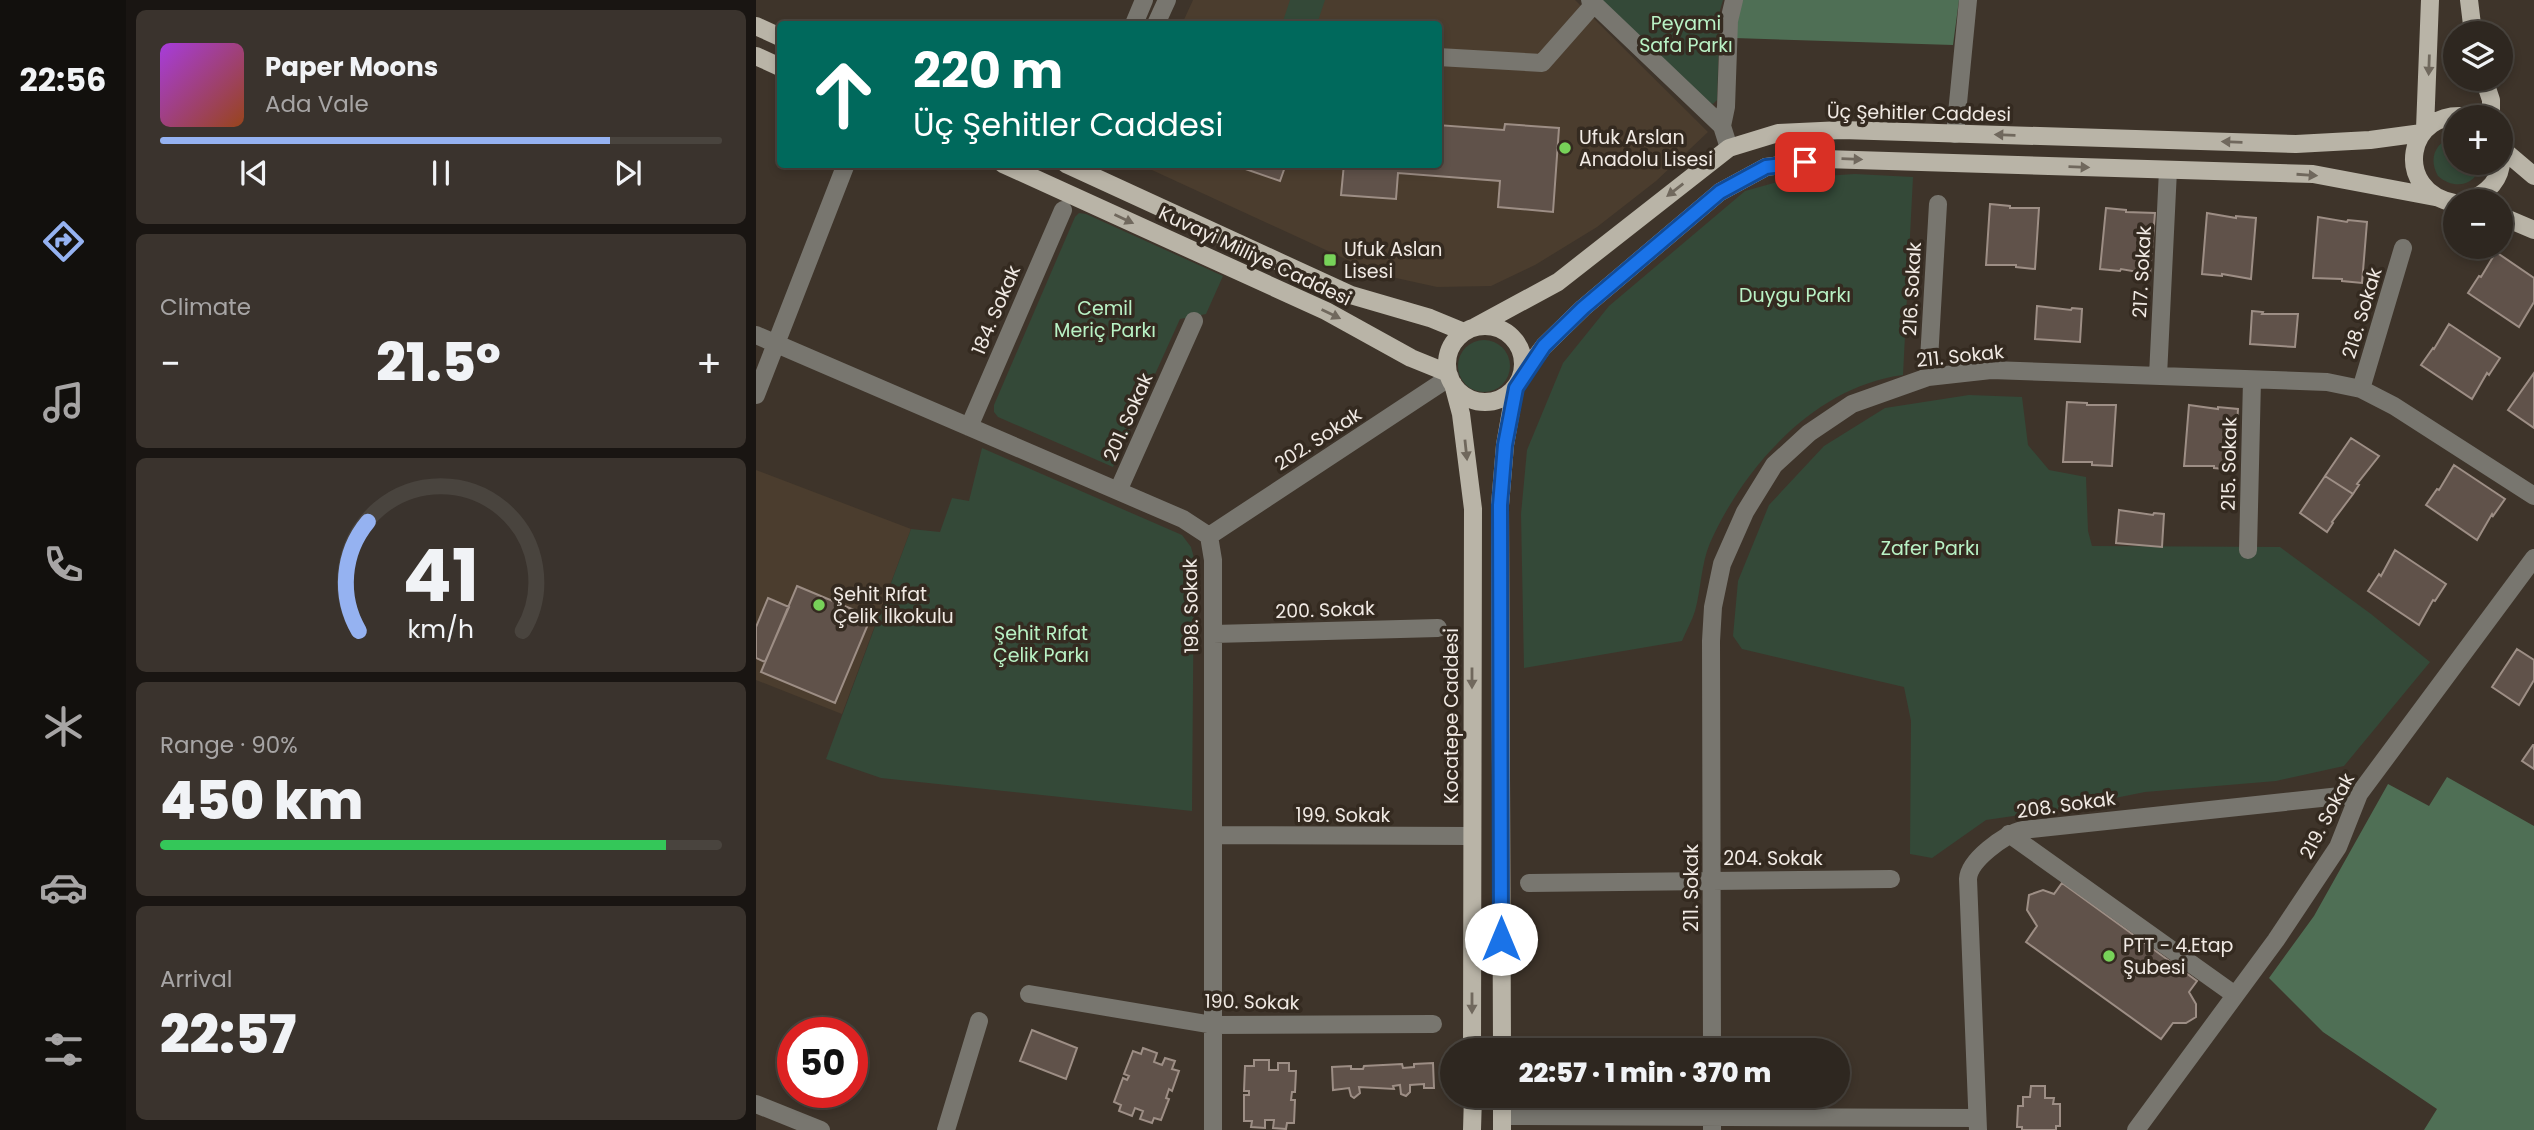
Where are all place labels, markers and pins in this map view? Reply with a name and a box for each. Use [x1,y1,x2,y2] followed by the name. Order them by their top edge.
[1579,124,1713,173] place label: Ufuk Arslan Anadolu Lisesi
[1775,132,1835,192] pin
[1557,140,1573,156] marker: Ufuk Arslan Anadolu Lisesi
[1344,236,1443,285] place label: Ufuk Aslan Lisesi
[1322,252,1338,268] marker: Ufuk Aslan Lisesi
[833,581,954,630] place label: Şehit Rıfat Çelik İlkokulu
[811,597,827,613] marker: Şehit Rıfat Çelik İlkokulu
[2123,932,2234,981] place label: PTT - 4.Etap Şubesi
[2101,948,2117,964] marker: PTT - 4.Etap Şubesi

